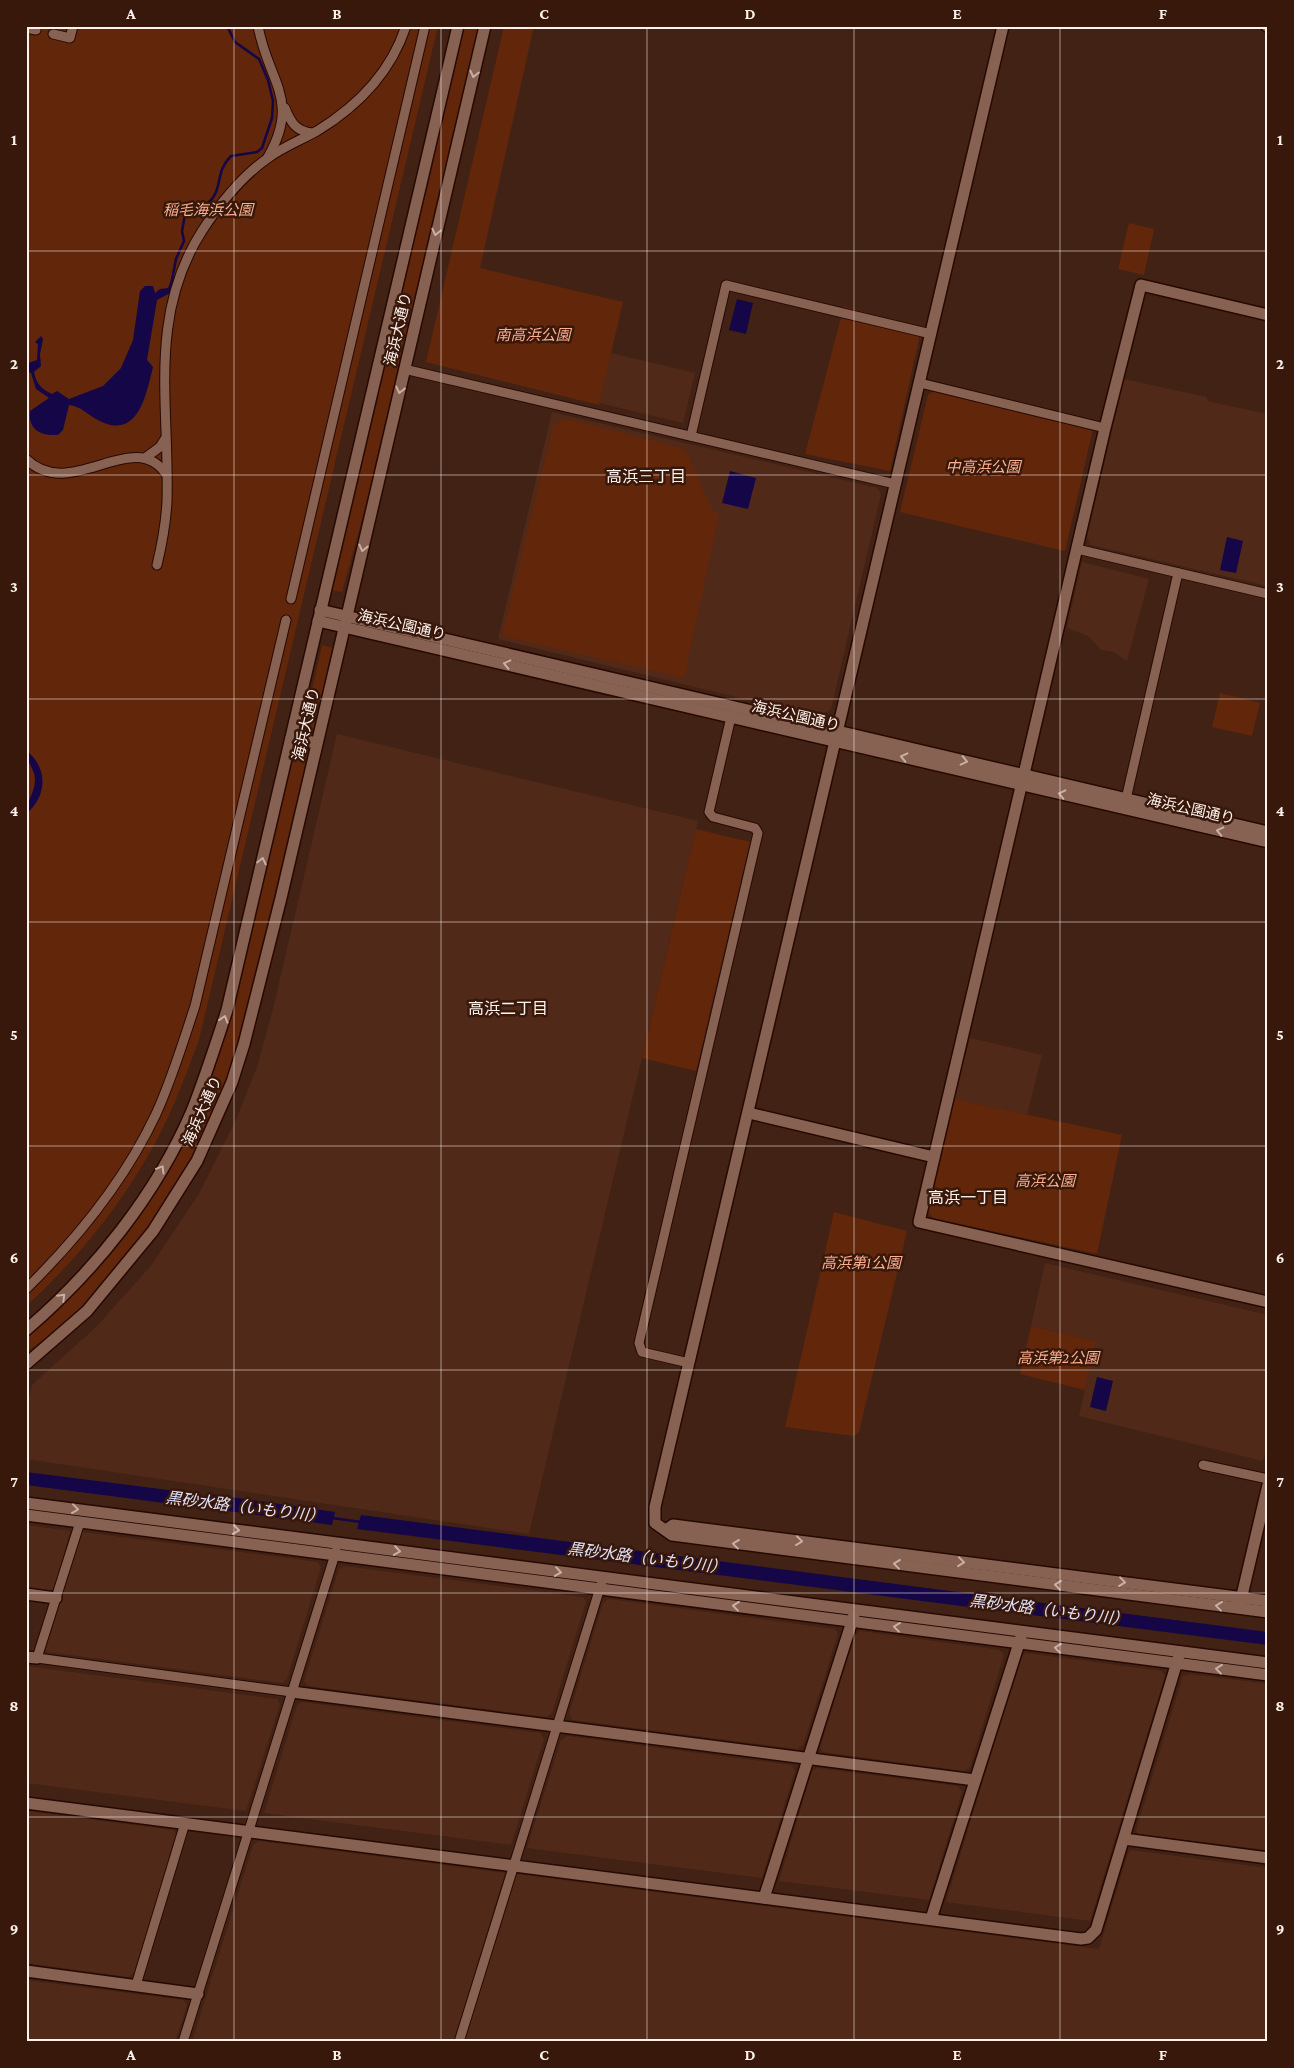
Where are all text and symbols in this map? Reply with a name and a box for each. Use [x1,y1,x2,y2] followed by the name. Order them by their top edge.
[125,5,136,22] text: A
[332,5,342,22] text: B
[539,5,549,22] text: C
[744,5,756,22] text: D
[952,5,962,22] text: E
[1159,5,1168,22] text: F
[469,69,480,78] one-way arrow
[11,131,17,148] text: 1
[1277,131,1283,148] text: 1
[163,202,255,218] park label: 稲毛海浜公園
[431,227,442,236] one-way arrow
[382,291,414,367] street label: 海浜大通り
[495,327,572,343] park label: 南高浜公園
[10,355,18,372] text: 2
[1276,355,1284,372] text: 2
[395,386,406,395] one-way arrow
[945,459,1022,475] park label: 中高浜公園
[606,468,686,485] district label: 高浜三丁目
[358,544,369,553] one-way arrow
[10,578,18,595] text: 3
[1276,578,1284,595] text: 3
[356,607,448,643] street label: 海浜公園通り
[502,659,511,670] one-way arrow
[290,686,322,762] street label: 海浜大通り
[750,698,842,734] street label: 海浜公園通り
[899,752,908,763] one-way arrow
[959,755,968,766] one-way arrow
[1058,789,1067,800] one-way arrow
[1145,791,1237,827] street label: 海浜公園通り
[10,802,19,819] text: 4
[1276,802,1285,819] text: 4
[1216,826,1225,837] one-way arrow
[256,857,267,866] one-way arrow
[468,1000,548,1017] district label: 高浜二丁目
[218,1016,228,1024] one-way arrow
[10,1026,18,1043] text: 5
[1276,1026,1284,1043] text: 5
[179,1073,225,1149] street label: 海浜大通り
[154,1165,164,1174] one-way arrow
[1015,1173,1077,1189] park label: 高浜公園
[928,1189,1008,1206] district label: 高浜一丁目
[10,1249,18,1266] text: 6
[1276,1249,1284,1266] text: 6
[821,1255,903,1271] park label: 高浜第1公園
[57,1294,66,1303] one-way arrow
[1017,1350,1101,1366] park label: 高浜第2公園
[10,1473,18,1490] text: 7
[1276,1473,1284,1490] text: 7
[165,1489,325,1525] water label: 黒砂水路（いもり川）
[71,1503,79,1514] one-way arrow
[231,1524,240,1534] one-way arrow
[796,1535,804,1546] one-way arrow
[732,1539,740,1549] one-way arrow
[567,1540,727,1576] water label: 黒砂水路（いもり川）
[393,1545,401,1556] one-way arrow
[956,1556,965,1566] one-way arrow
[893,1559,901,1570] one-way arrow
[554,1566,562,1577] one-way arrow
[1118,1576,1126,1587] one-way arrow
[1054,1580,1062,1591] one-way arrow
[969,1592,1129,1628] water label: 黒砂水路（いもり川）
[732,1601,740,1612] one-way arrow
[1215,1601,1223,1612] one-way arrow
[893,1622,901,1633] one-way arrow
[1054,1643,1063,1653] one-way arrow
[1215,1664,1224,1674] one-way arrow
[9,1697,19,1714] text: 8
[1275,1697,1285,1714] text: 8
[10,1920,18,1937] text: 9
[1276,1920,1284,1937] text: 9
[125,2046,136,2063] text: A
[332,2046,342,2063] text: B
[539,2046,549,2063] text: C
[744,2046,756,2063] text: D
[952,2046,962,2063] text: E
[1159,2046,1168,2063] text: F

